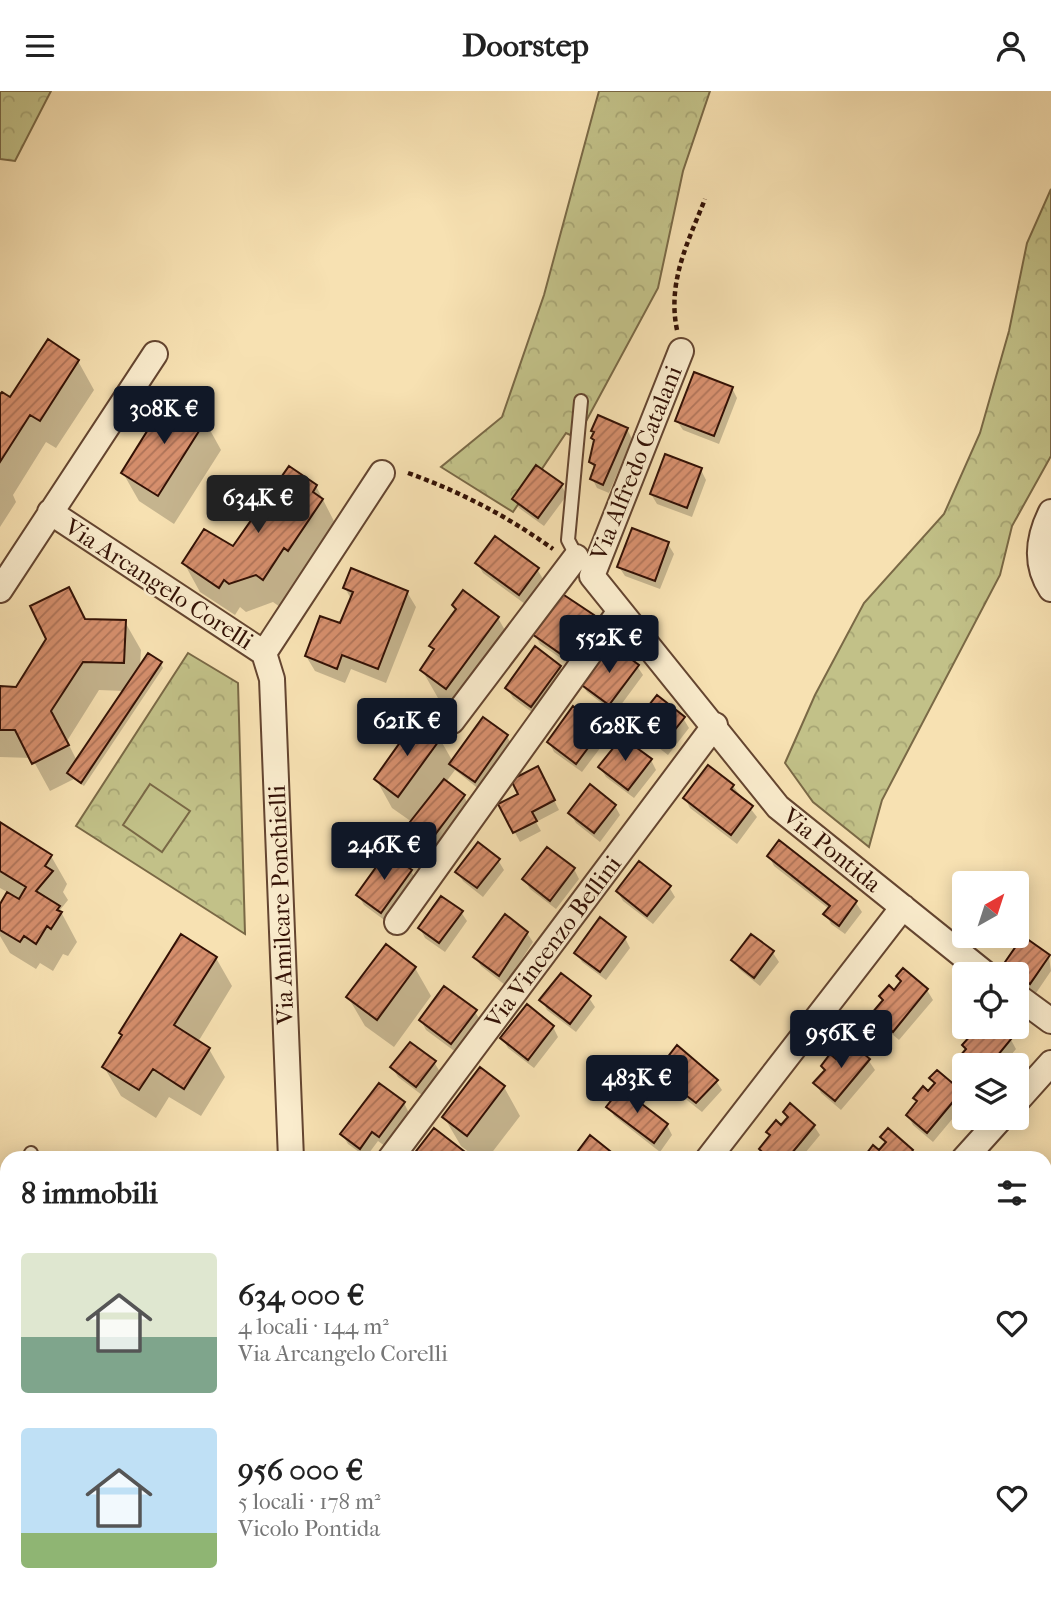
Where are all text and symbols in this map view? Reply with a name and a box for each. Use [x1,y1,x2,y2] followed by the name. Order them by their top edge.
[21,27,59,65] icon: menu
[462,27,589,64] text: Doorstep
[992,27,1030,65] icon: person
[584,362,688,565] street label: Via Alfredo Catalani
[107,387,221,446] pin: 308K €
[130,395,199,422] text: 308K €
[201,475,315,535] pin: 634K €
[223,484,293,511] text: 634K €
[59,512,258,655] street label: Via Arcangelo Corelli
[552,615,666,675] pin: 552K €
[576,624,642,651] text: 552K €
[350,699,464,758] pin: 621K €
[568,703,682,763] pin: 628K €
[373,707,441,734] text: 621K €
[589,712,661,739] text: 628K €
[263,785,299,1026] street label: Via Amilcare Ponchielli
[776,801,887,899] street label: Via Pontida
[327,823,441,882] pin: 246K €
[347,831,421,858] text: 246K €
[478,850,627,1034] street label: Via Vincenzo Bellini
[952,871,1029,949] north arrow
[952,871,1029,1130] map controls
[952,962,1029,1039] button: locate
[784,1011,898,1070] pin: 956K €
[806,1019,876,1046] text: 956K €
[952,1053,1029,1130] button: layers
[580,1055,694,1115] pin: 483K €
[602,1064,672,1091] text: 483K €
[993,1174,1031,1212] icon: filters
[21,1176,158,1211] text: 8 immobili
[238,1278,365,1313] text: 634 000 €
[77,1281,161,1365] icon: home
[993,1304,1031,1342] icon: heart
[238,1313,389,1340] text: 4 locali · 144 m²
[238,1340,448,1367] text: Via Arcangelo Corelli
[238,1453,363,1488] text: 956 000 €
[77,1456,161,1540] icon: home
[993,1479,1031,1517] icon: heart
[238,1488,381,1515] text: 5 locali · 178 m²
[238,1515,380,1542] text: Vicolo Pontida

